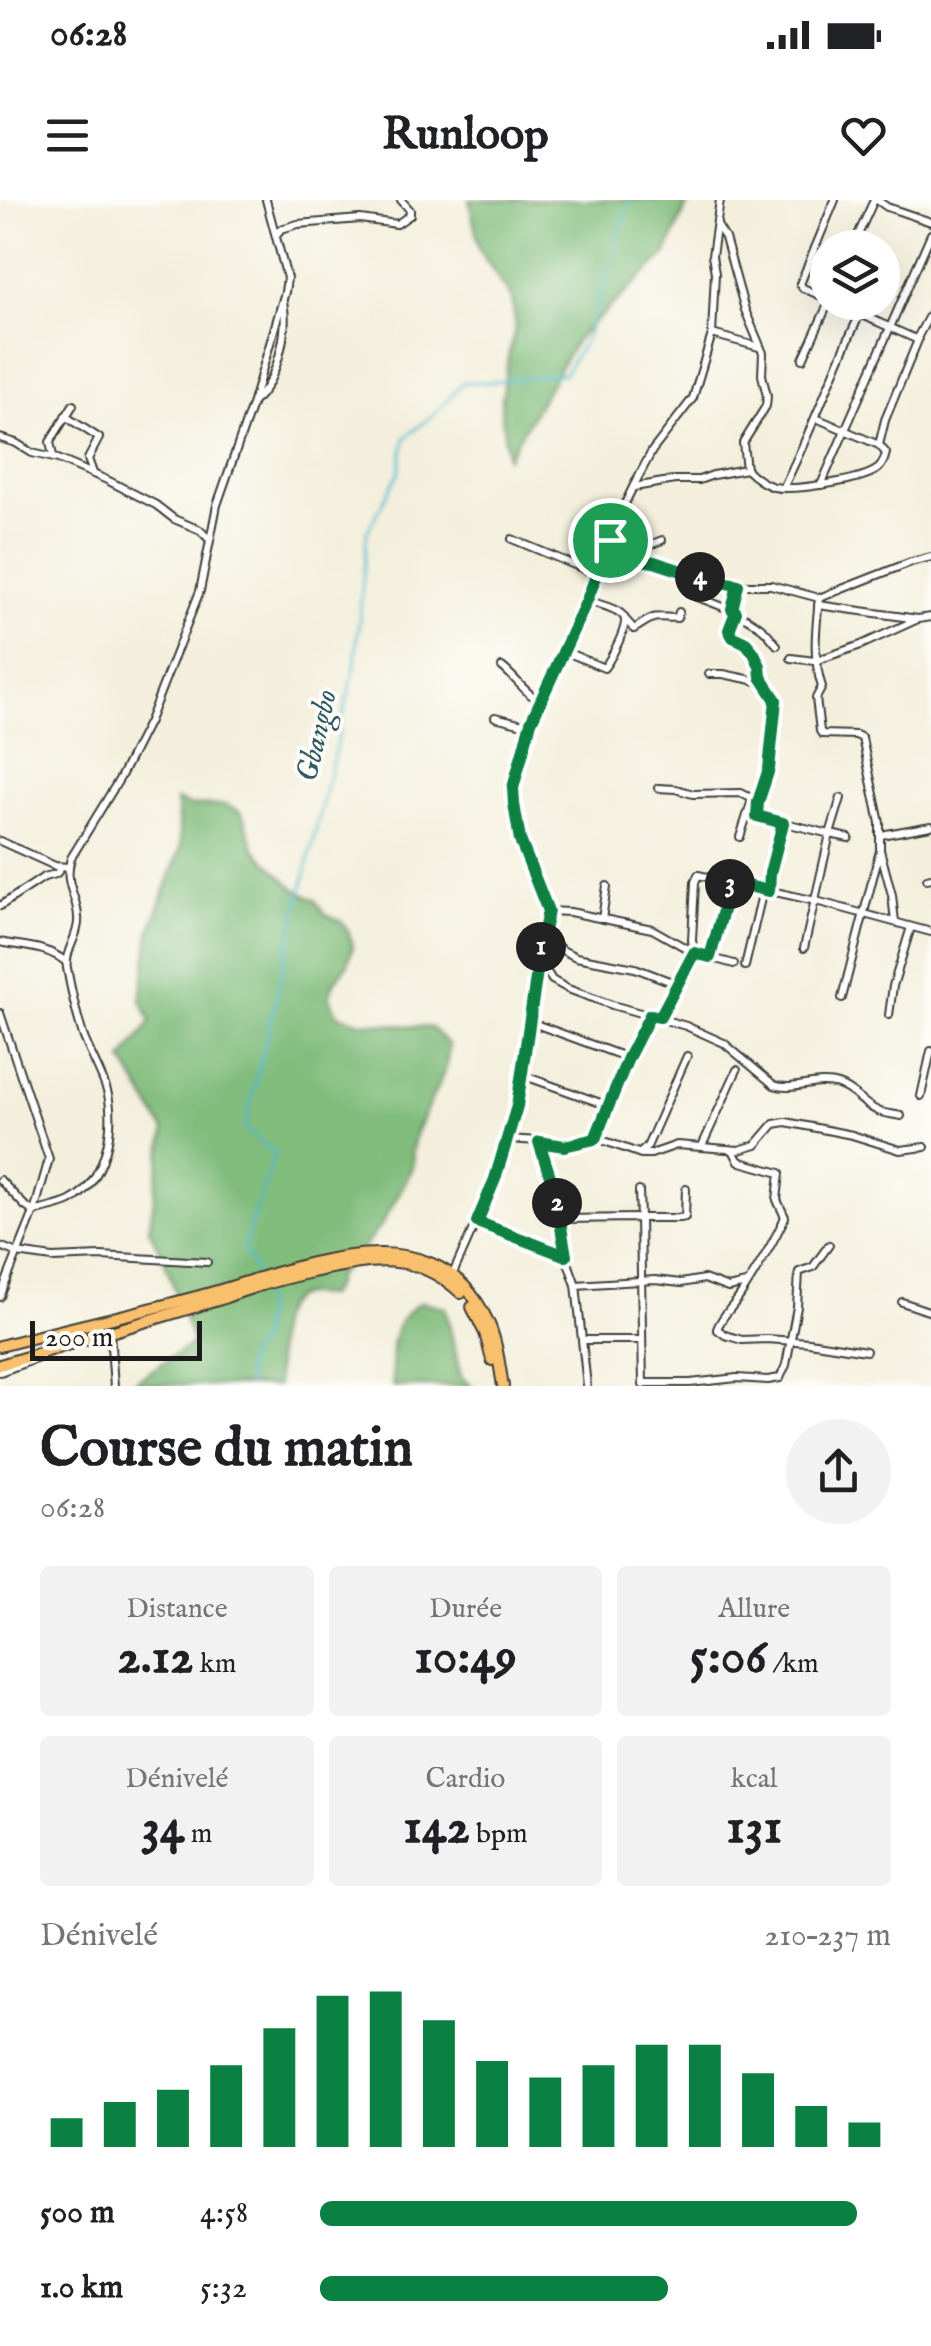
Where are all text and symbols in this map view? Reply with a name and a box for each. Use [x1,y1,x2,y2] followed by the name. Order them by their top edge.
[50,11,127,59] text: 06:28
[382,107,549,164] text: Runloop
[40,108,95,163] icon: menu
[836,108,891,163] icon: heart
[810,230,900,320] map controls
[810,230,900,320] button: layers
[568,498,653,583] pin
[583,513,638,568] icon: arrive
[675,552,725,602] pin: 4
[693,559,707,594] text: 4
[289,686,347,786] water label: Gbangbo
[705,859,755,909] pin: 3
[725,866,735,901] text: 3
[516,922,566,972] pin: 1
[536,929,546,964] text: 1
[532,1178,582,1228] pin: 2
[550,1185,564,1220] text: 2
[30,1316,202,1360] scale bar
[45,1321,113,1356] text: 200 m
[40,1415,413,1485] text: Course du matin
[786,1419,891,1524] button: share
[40,1488,105,1529] text: 06:28
[126,1592,227,1627] text: Distance
[429,1592,502,1627] text: Durée
[718,1592,790,1627] text: Allure
[117,1627,194,1690] text: 2.12
[414,1627,517,1690] text: 10:49
[690,1627,766,1690] text: 5:06
[194,1647,236,1682] text: km
[766,1647,819,1682] text: /km
[125,1762,228,1797] text: Dénivelé
[426,1762,505,1797] text: Cardio
[731,1762,777,1797] text: kcal
[141,1797,185,1860] text: 34
[403,1797,470,1860] text: 142
[726,1797,782,1860] text: 131
[185,1817,212,1852] text: m
[470,1817,528,1852] text: bpm
[40,1916,158,1957] text: Dénivelé
[764,1916,891,1957] text: 210–237 m
[40,2193,115,2234] text: 500 m
[200,2193,248,2234] text: 4:58
[40,2268,123,2309] text: 1.0 km
[200,2268,247,2309] text: 5:32

